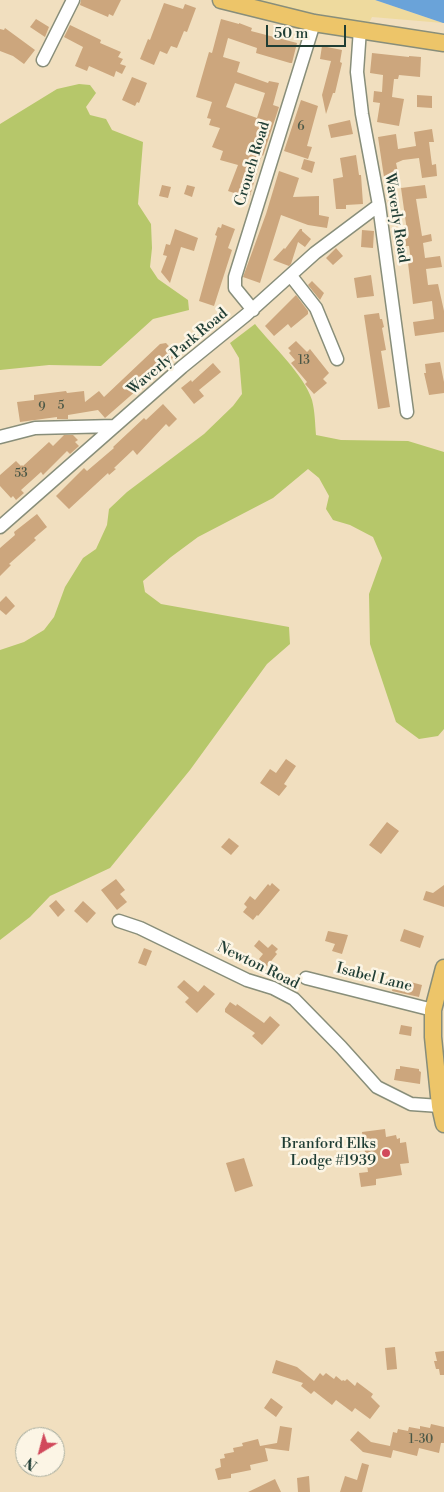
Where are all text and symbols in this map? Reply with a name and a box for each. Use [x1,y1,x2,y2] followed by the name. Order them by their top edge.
[269,15,349,47] scale bar
[274,24,308,43] text: 50 m
[232,119,274,209] street label: Crouch Road
[297,120,305,134] house number: 6
[380,172,412,264] street label: Waverly Road
[124,305,232,399] street label: Waverly Park Road
[298,354,310,368] house number: 13
[58,399,64,413] house number: 5
[38,401,46,415] house number: 9
[14,467,28,481] house number: 53
[214,938,302,994] street label: Newton Road
[334,960,414,996] street label: Isabel Lane
[281,1135,376,1170] place label: Branford Elks Lodge #1939
[380,1147,392,1159] marker: Branford Elks Lodge #1939
[15,1427,65,1477] north arrow
[409,1433,433,1447] house number: 1-30
[22,1453,41,1474] text: N

